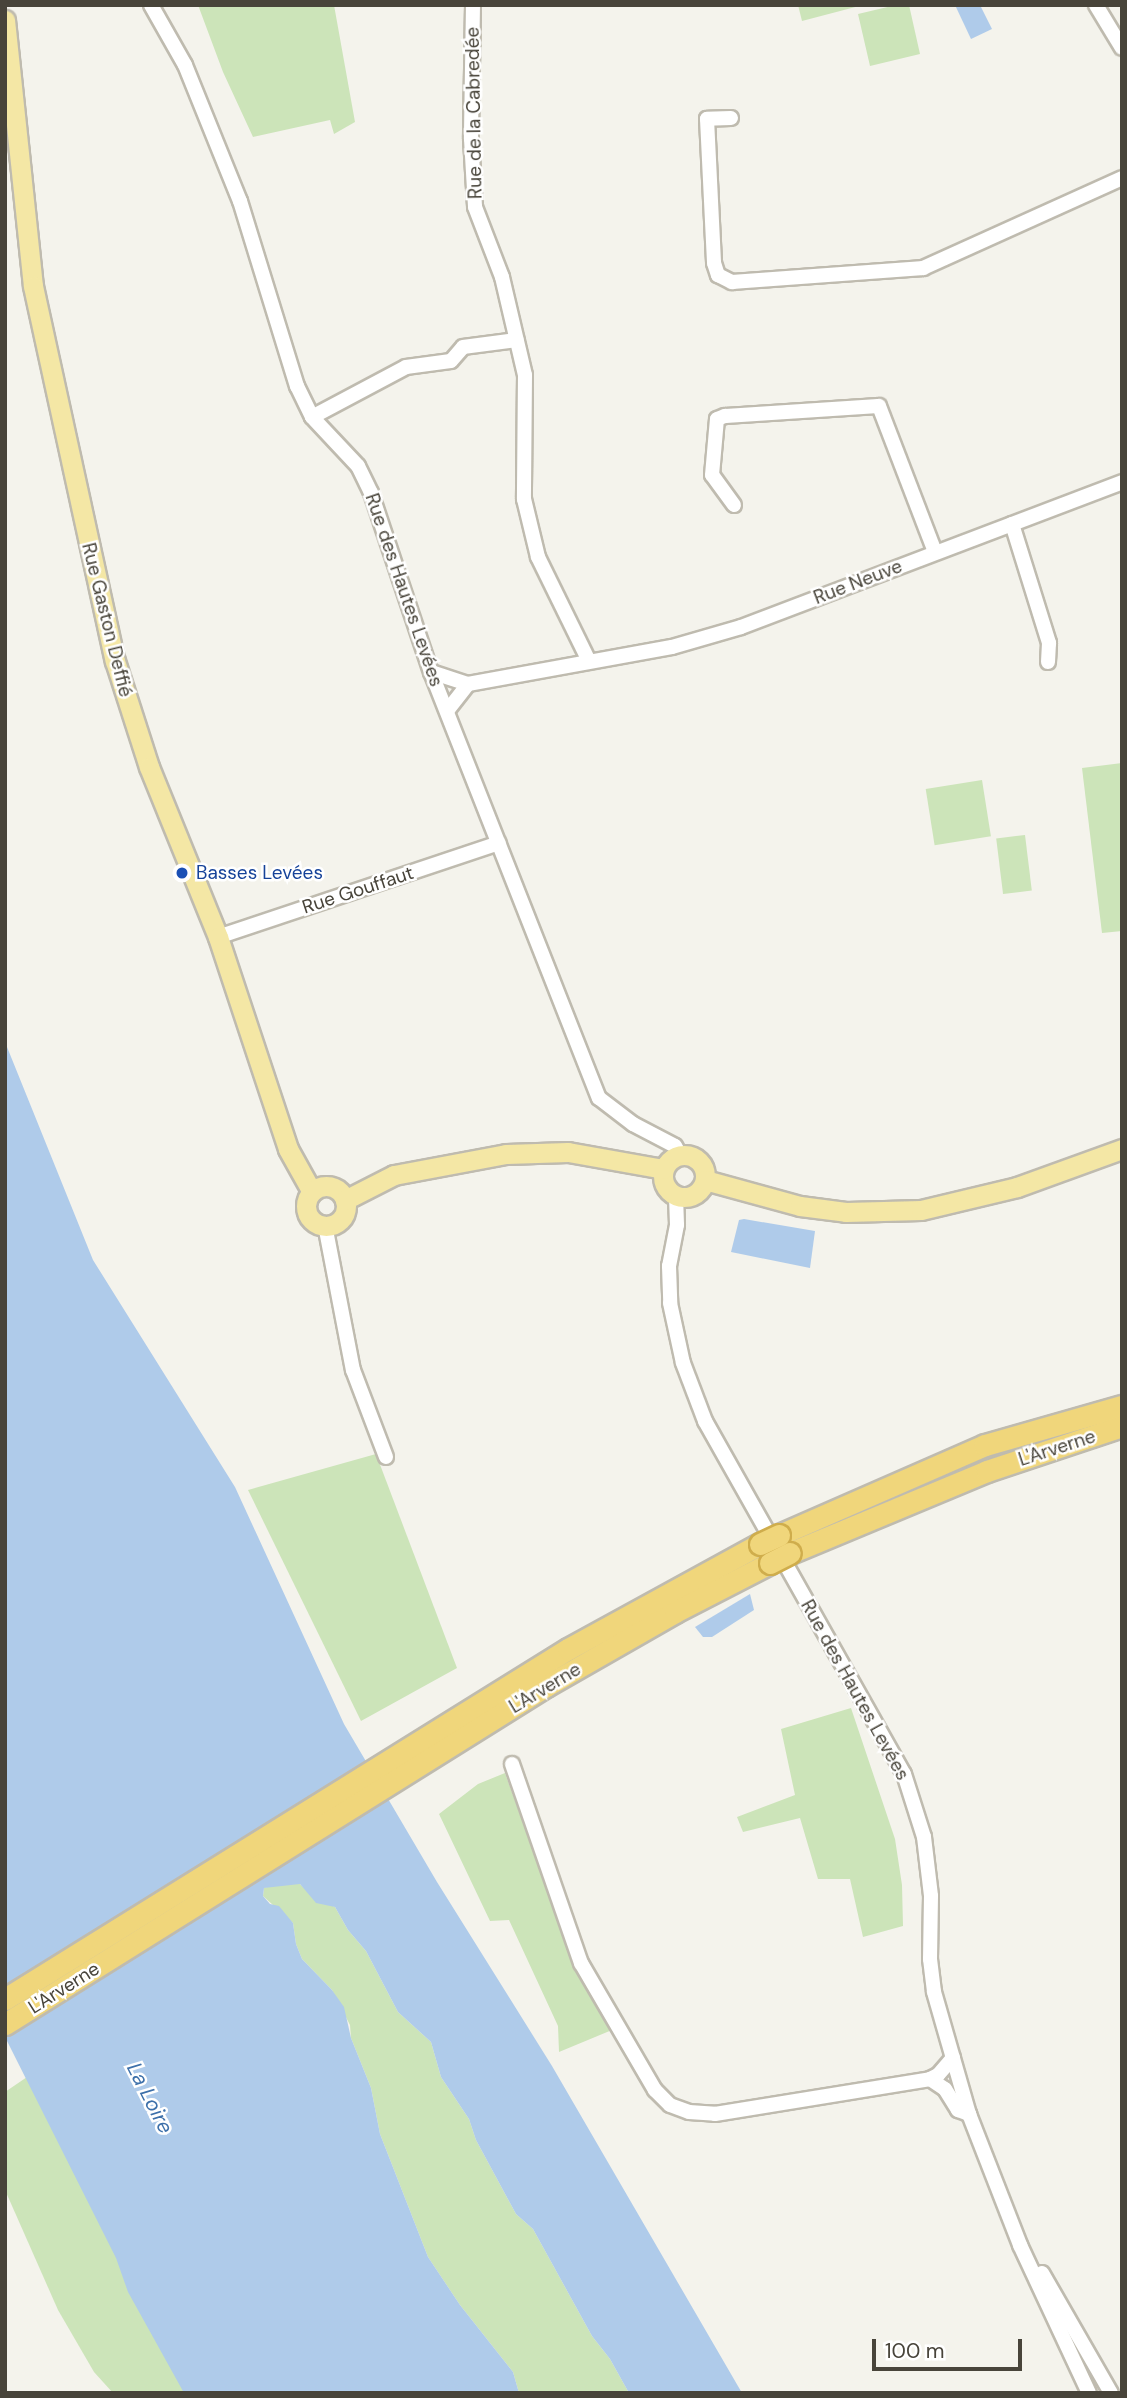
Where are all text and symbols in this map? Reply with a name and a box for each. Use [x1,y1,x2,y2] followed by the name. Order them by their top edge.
[461,27,487,199] street label: Rue de la Cabredée
[360,490,448,690] street label: Rue des Hautes Levées
[77,541,137,699] street label: Rue Gaston Deffié
[810,555,906,609] street label: Rue Neuve
[299,861,417,919] street label: Rue Gouffaut
[196,862,323,884] place label: Basses Levées
[174,865,190,881] marker: Basses Levées
[1016,1425,1098,1471] street label: L'Arverne
[796,1596,914,1784] street label: Rue des Hautes Levées
[505,1658,585,1718] street label: L'Arverne
[24,1957,104,2019] street label: L'Arverne
[121,2058,179,2138] water label: La Loire
[875,2324,1026,2368] scale bar
[885,2337,945,2365] text: 100 m

